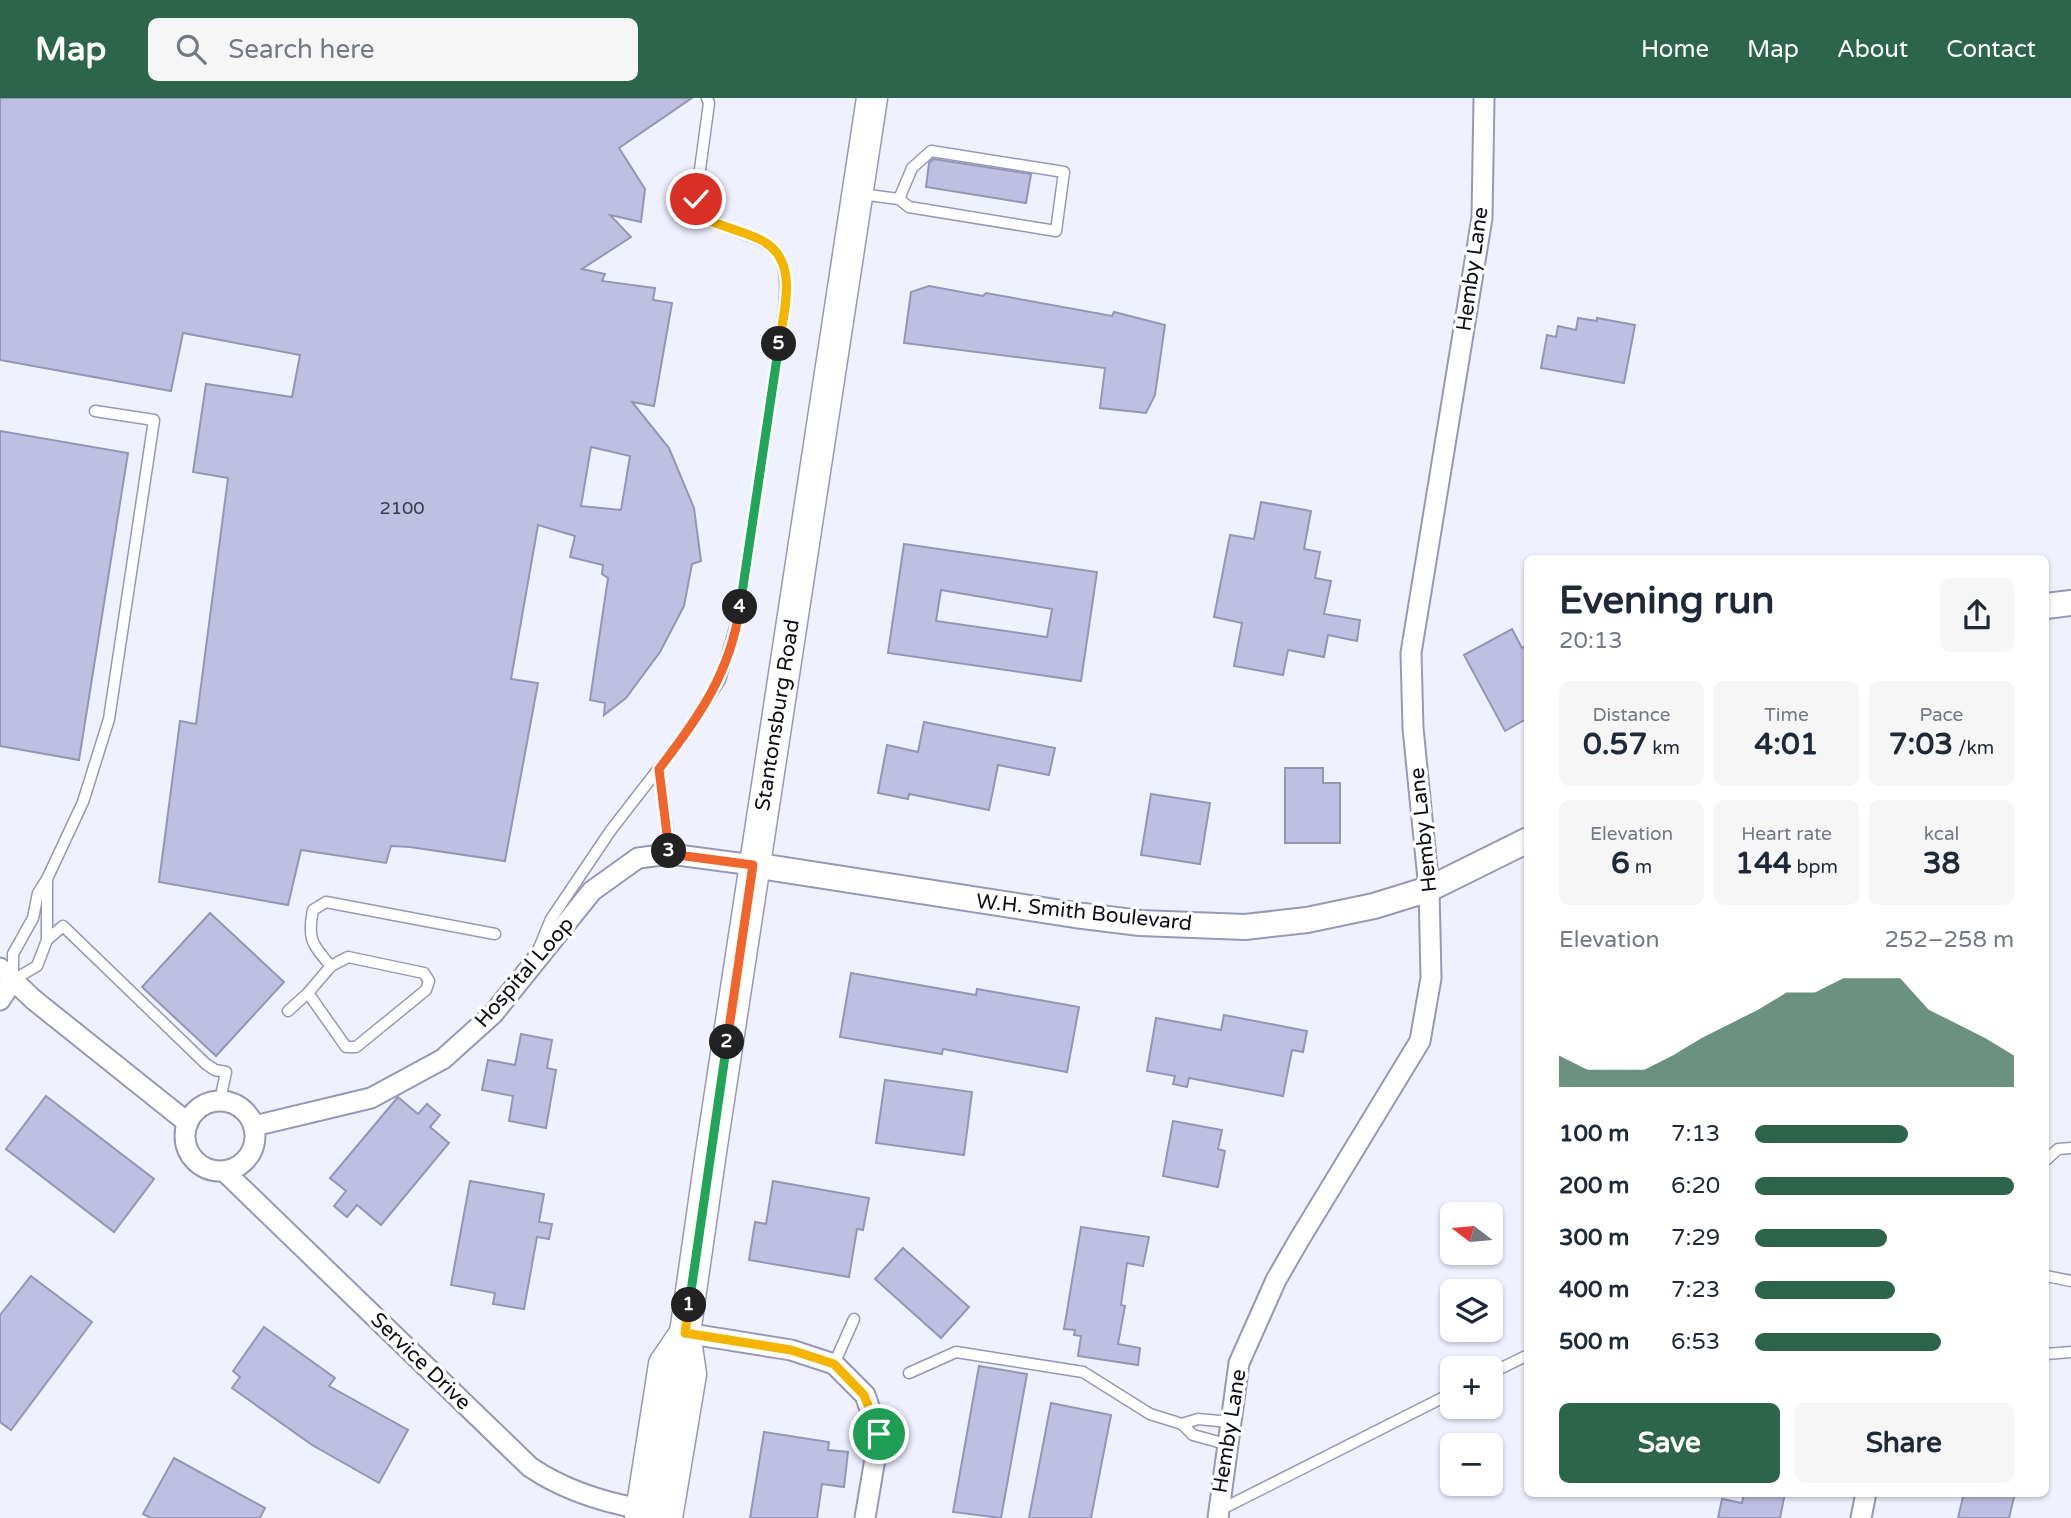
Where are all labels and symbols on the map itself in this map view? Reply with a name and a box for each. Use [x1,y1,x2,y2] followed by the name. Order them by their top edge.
[666,169,726,229] pin
[1451,205,1494,333] street label: Hemby Lane
[762,327,796,362] pin: 5
[379,497,425,519] house number: 2100
[722,589,758,624] pin: 4
[750,618,805,813] street label: Stantonsburg Road
[1405,766,1442,893] street label: Hemby Lane
[652,834,686,868] pin: 3
[975,889,1193,936] street label: W.H. Smith Boulevard
[470,912,579,1033] street label: Hospital Loop
[710,1024,744,1060] pin: 2
[1440,1202,1503,1265] north arrow
[672,1288,706,1322] pin: 1
[365,1307,476,1415] street label: Service Drive
[1207,1367,1252,1495] street label: Hemby Lane
[849,1404,909,1464] pin

